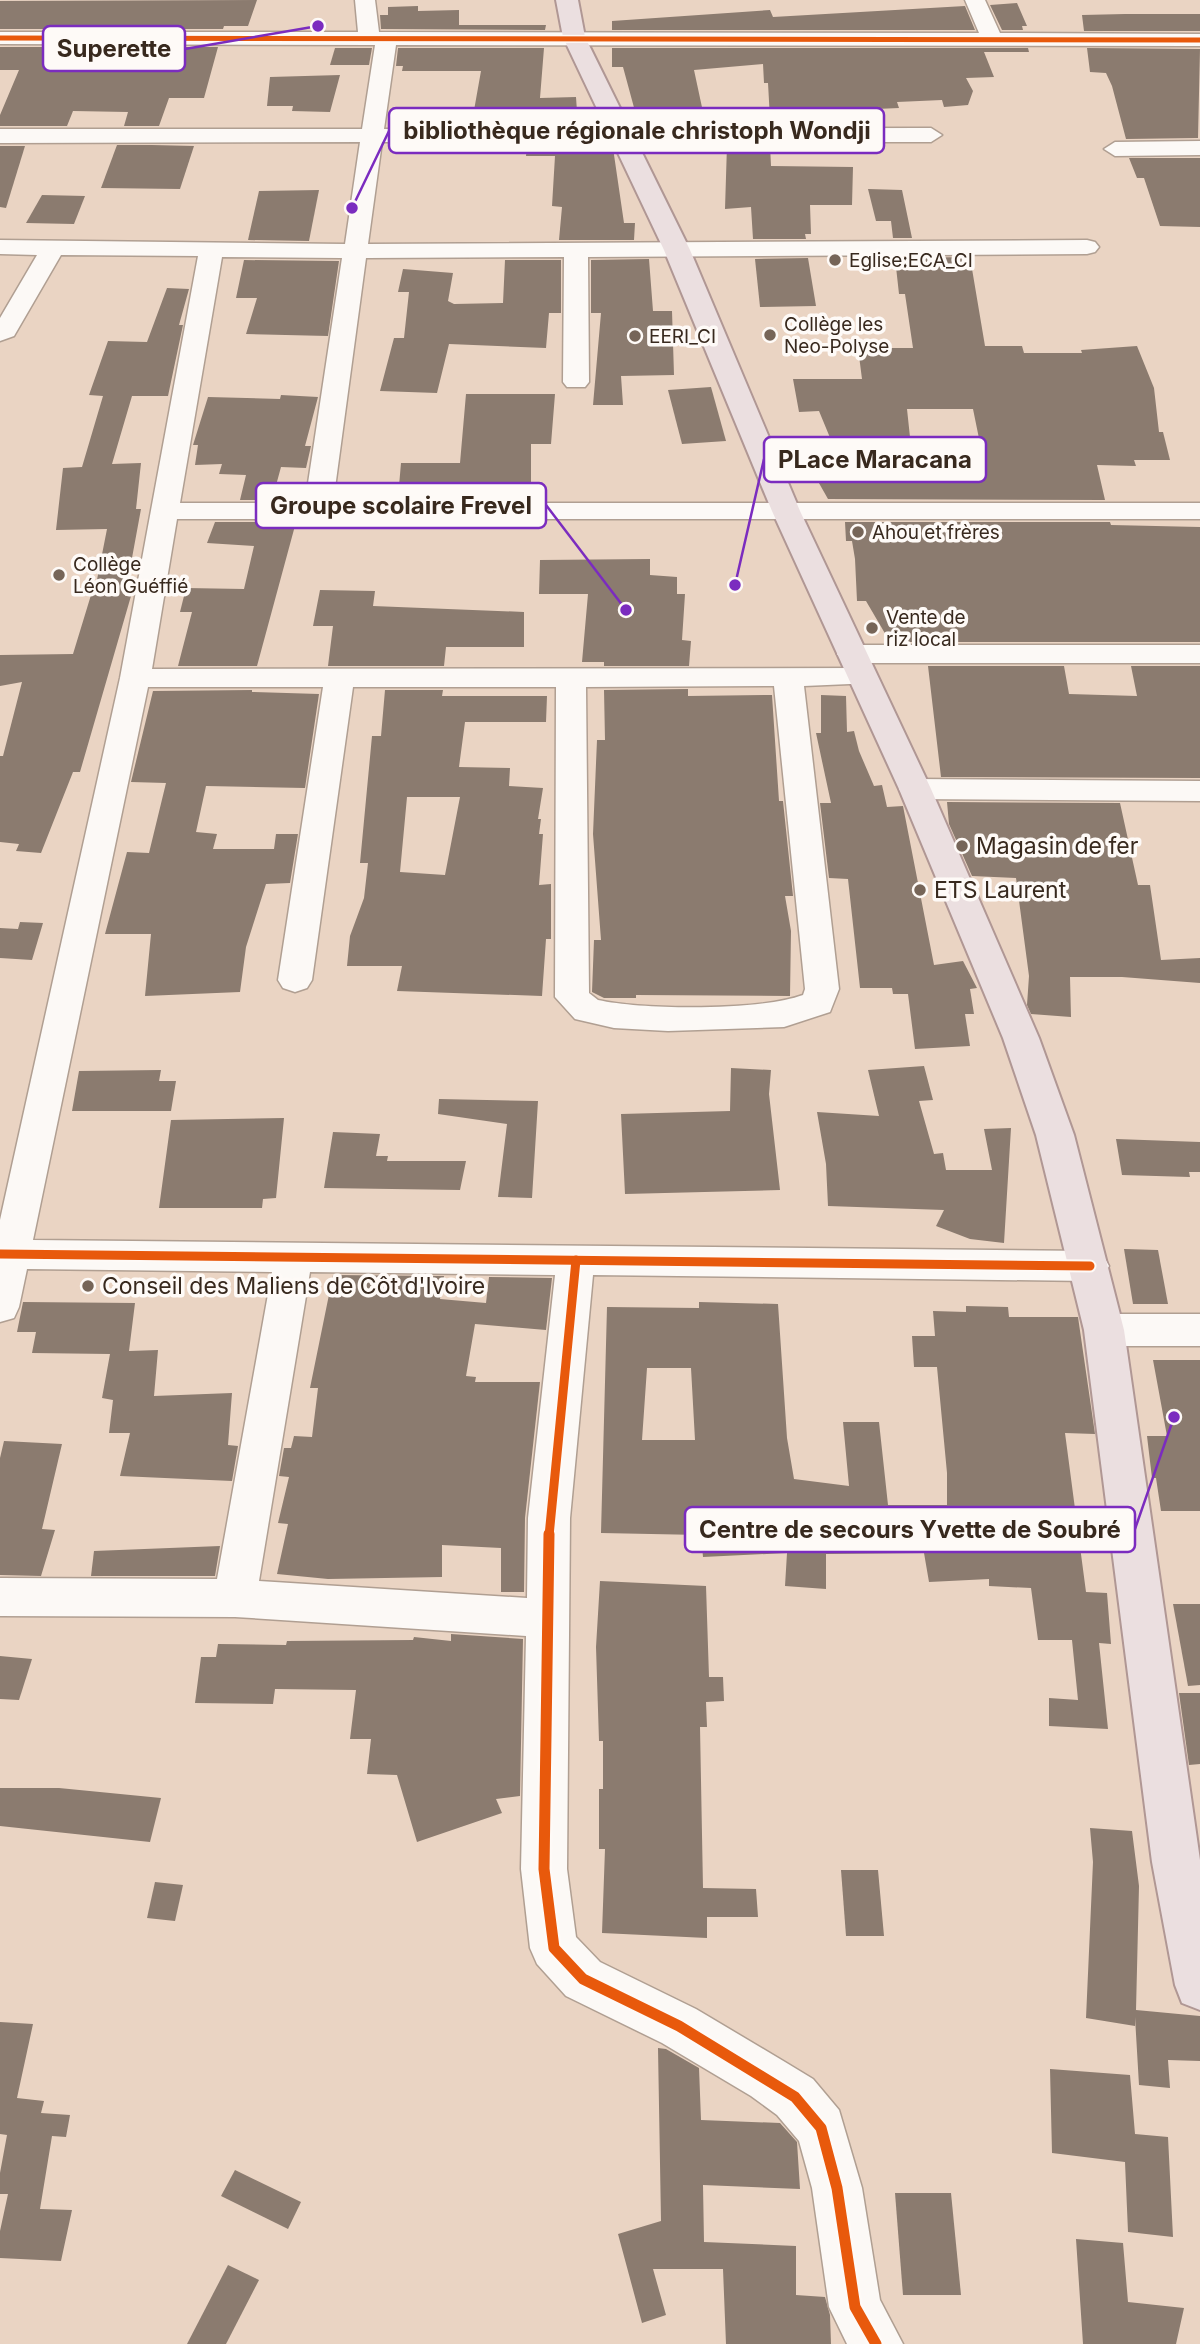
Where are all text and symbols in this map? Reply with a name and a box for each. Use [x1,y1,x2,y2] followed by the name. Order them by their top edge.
[43,26,185,71] callout: Superette
[57,34,171,63] text: Superette
[389,108,884,153] callout: bibliothèque régionale christoph Wondji
[403,116,871,145] text: bibliothèque régionale christoph Wondji
[849,249,973,272] place label: Eglise:ECA_CI
[827,252,843,268] marker: Eglise:ECA_CI
[784,313,889,358] place label: Collège les Neo-Polyse
[649,325,716,348] place label: EERI_CI
[762,327,778,343] marker: Collège les Neo-Polyse
[627,328,643,344] marker: EERI_CI
[764,437,986,482] callout: PLace Maracana
[778,445,972,474] text: PLace Maracana
[256,483,546,528] callout: Groupe scolaire Frevel
[270,491,532,520] text: Groupe scolaire Frevel
[872,521,1000,544] place label: Ahou et frères
[850,524,866,540] marker: Ahou et frères
[73,553,188,598] place label: Collège Léon Guéffié
[51,567,67,583] marker: Collège Léon Guéffié
[886,606,966,651] place label: Vente de riz local
[864,620,880,636] marker: Vente de riz local
[976,832,1139,860] place label: Magasin de fer
[954,838,970,854] marker: Magasin de fer
[934,876,1067,904] place label: ETS Laurent
[912,882,928,898] marker: ETS Laurent
[102,1272,485,1300] place label: Conseil des Maliens de Côt d'Ivoire
[80,1278,96,1294] marker: Conseil des Maliens de Côt d'Ivoire
[685,1507,1135,1552] callout: Centre de secours Yvette de Soubré
[699,1515,1121,1544] text: Centre de secours Yvette de Soubré

